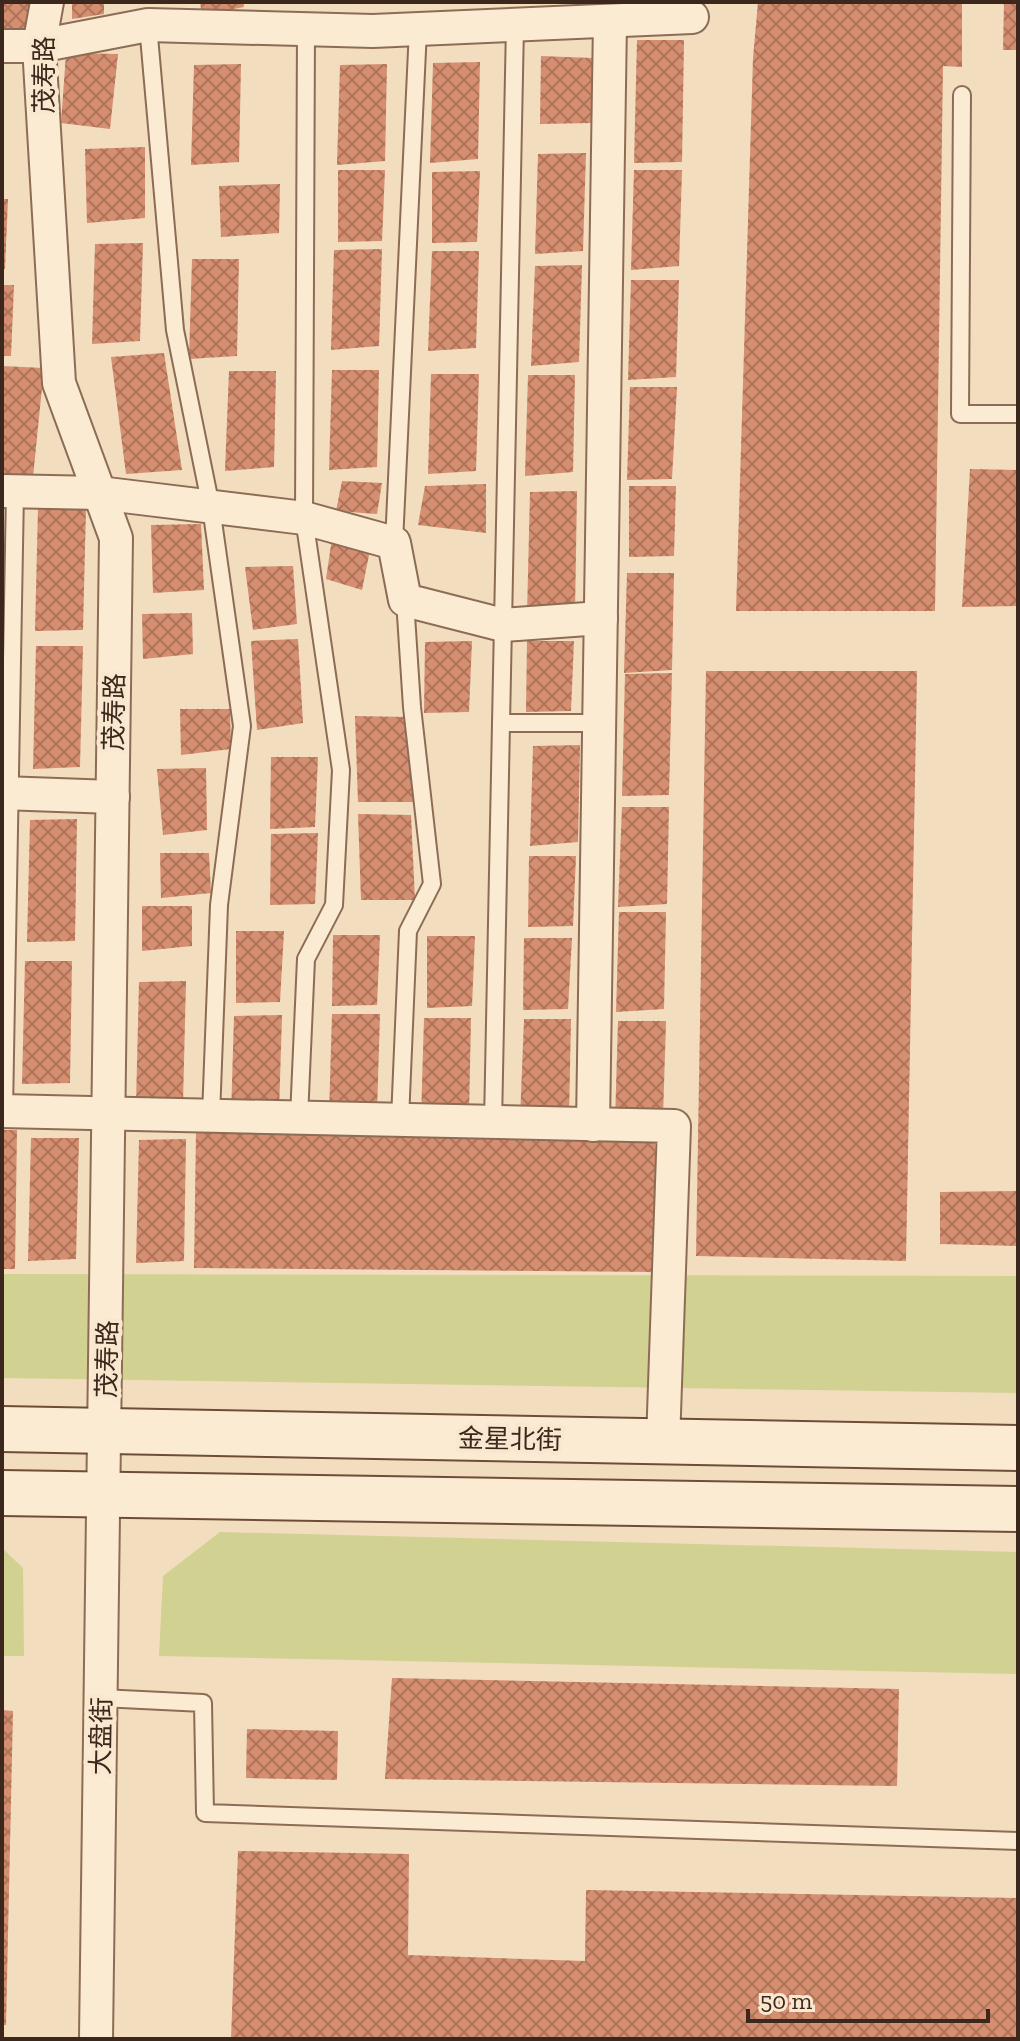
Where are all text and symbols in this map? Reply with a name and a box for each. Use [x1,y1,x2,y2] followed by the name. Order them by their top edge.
[28,36,60,114] street label: 茂寿路
[97,673,131,751] street label: 茂寿路
[90,1320,124,1398] street label: 茂寿路
[458,1422,562,1456] street label: 金星北街
[84,1697,118,1775] street label: 大盘街
[748,1973,988,2023] scale bar
[760,1986,813,2015] text: 50 m

